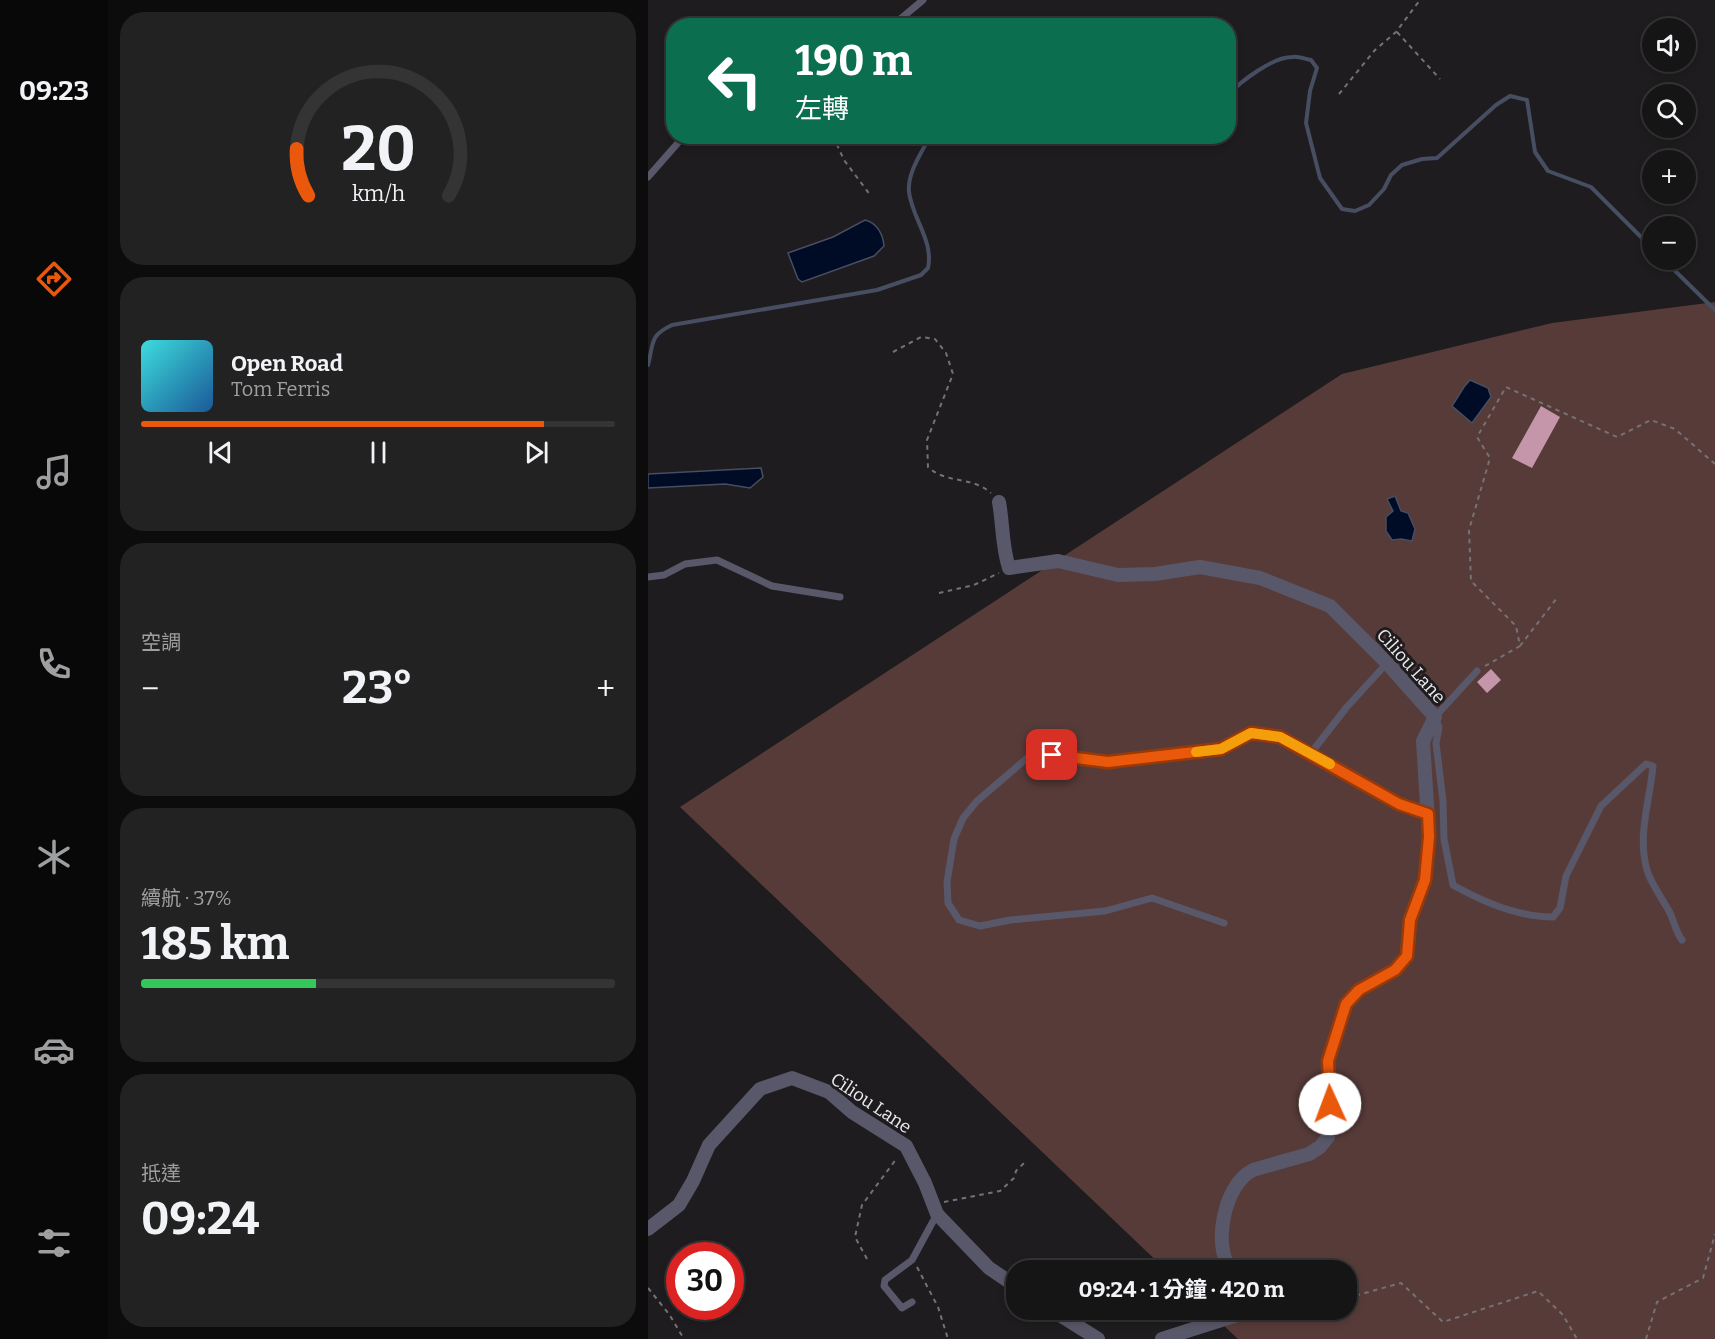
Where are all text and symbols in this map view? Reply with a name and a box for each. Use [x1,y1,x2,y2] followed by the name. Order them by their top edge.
[1642,18,1696,270] map controls
[1642,18,1696,72] button: sound
[795,36,912,86] text: 190 m
[696,42,774,120] icon: left
[19,75,89,107] text: 09:23
[1642,84,1696,138] button: search
[795,93,849,125] text: 左轉
[341,112,415,187] text: 20
[1642,150,1696,204] button: +
[351,181,405,207] text: km/h
[1642,216,1696,270] button: −
[33,258,75,300] icon: directions
[231,350,343,377] text: Open Road
[231,377,330,401] text: Tom Ferris
[204,436,237,469] icon: previous
[362,436,395,469] icon: pause
[520,436,553,469] icon: next
[33,451,75,493] icon: music
[1372,624,1450,708] street label: Ciliou Lane
[141,630,181,654] text: 空調
[33,643,75,685] icon: phone
[342,661,413,715] text: 23°
[141,669,159,709] text: −
[596,669,615,709] text: +
[1026,729,1077,780] pin
[1035,738,1068,771] icon: arrive
[33,836,75,878] icon: climate
[141,886,232,910] text: 續航 · 37%
[141,917,289,971] text: 185 km
[33,1029,75,1071] icon: car
[826,1068,916,1138] street label: Ciliou Lane
[1298,1072,1362,1136] position arrow
[141,1161,181,1185] text: 抵達
[141,1192,259,1246] text: 09:24
[33,1222,75,1264] icon: filters
[666,1242,744,1320] speed limit sign: 30
[1078,1276,1285,1303] text: 09:24 · 1 分鐘 · 420 m

